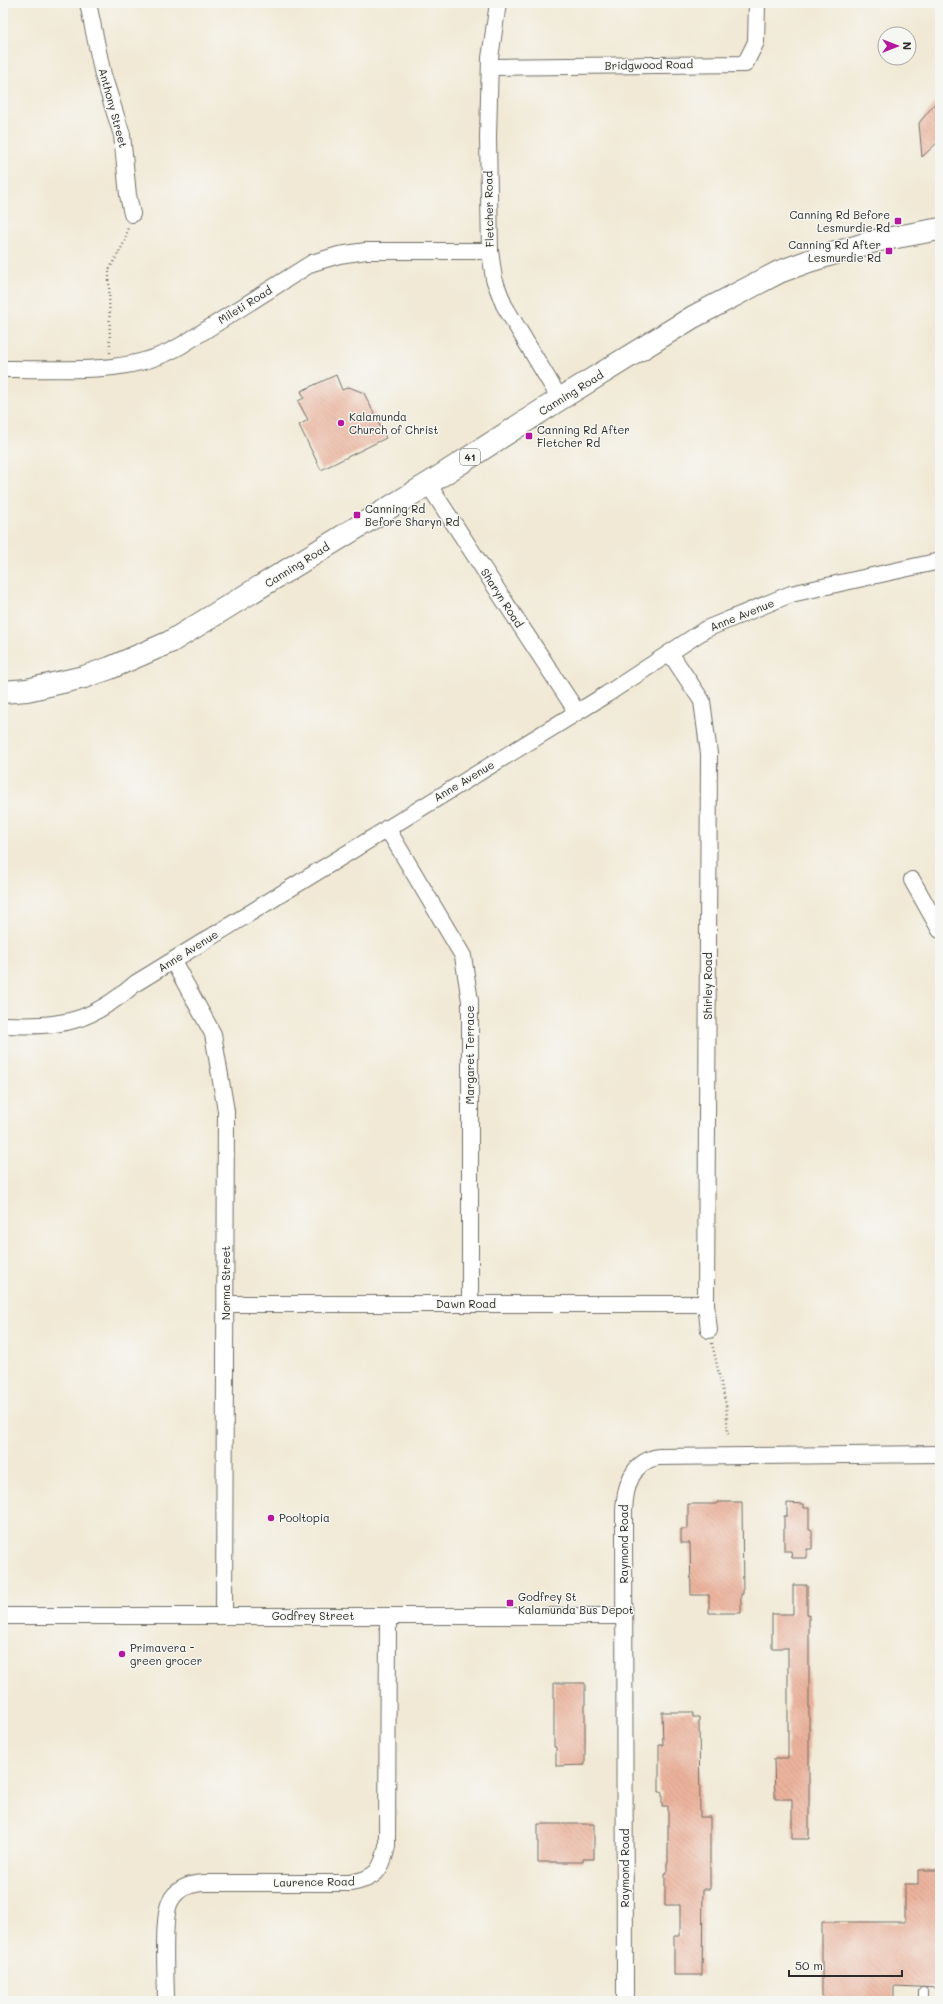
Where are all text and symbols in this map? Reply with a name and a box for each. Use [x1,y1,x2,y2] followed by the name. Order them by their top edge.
[877,26,917,66] north arrow
[900,42,915,50] text: N
[605,56,693,73] street label: Bridgwood Road
[96,66,131,149] street label: Anthony Street
[480,171,497,247] street label: Fletcher Road
[789,207,890,235] place label: Canning Rd Before Lesmurdie Rd
[893,216,903,226] marker: Canning Rd Before Lesmurdie Rd
[788,237,881,265] place label: Canning Rd After Lesmurdie Rd
[884,246,894,256] marker: Canning Rd After Lesmurdie Rd
[215,282,275,327] street label: Mileti Road
[536,367,606,418] street label: Canning Road
[349,409,438,437] place label: Kalamunda Church of Christ
[336,418,346,428] marker: Kalamunda Church of Christ
[537,422,630,450] place label: Canning Rd After Fletcher Rd
[524,431,534,441] marker: Canning Rd After Fletcher Rd
[460,449,480,465] road number: 41
[365,501,459,529] place label: Canning Rd Before Sharyn Rd
[352,510,362,520] marker: Canning Rd Before Sharyn Rd
[262,539,332,590] street label: Canning Road
[478,565,527,630] street label: Sharyn Road
[707,595,776,634] street label: Anne Avenue
[431,756,497,805] street label: Anne Avenue
[155,926,221,975] street label: Anne Avenue
[700,952,715,1020] street label: Shirley Road
[462,1005,477,1105] street label: Margaret Terrace
[218,1246,233,1320] street label: Norma Street
[436,1296,496,1311] street label: Dawn Road
[616,1505,631,1583] street label: Raymond Road
[279,1510,330,1525] place label: Pooltopia
[266,1513,276,1523] marker: Pooltopia
[518,1589,634,1617] place label: Godfrey St Kalamunda Bus Depot
[505,1598,515,1608] marker: Godfrey St Kalamunda Bus Depot
[272,1608,354,1623] street label: Godfrey Street
[130,1640,202,1668] place label: Primavera - green grocer
[117,1649,127,1659] marker: Primavera - green grocer
[617,1829,632,1907] street label: Raymond Road
[273,1873,355,1890] street label: Laurence Road
[789,1952,902,1978] scale bar
[795,1957,823,1973] text: 50 m

